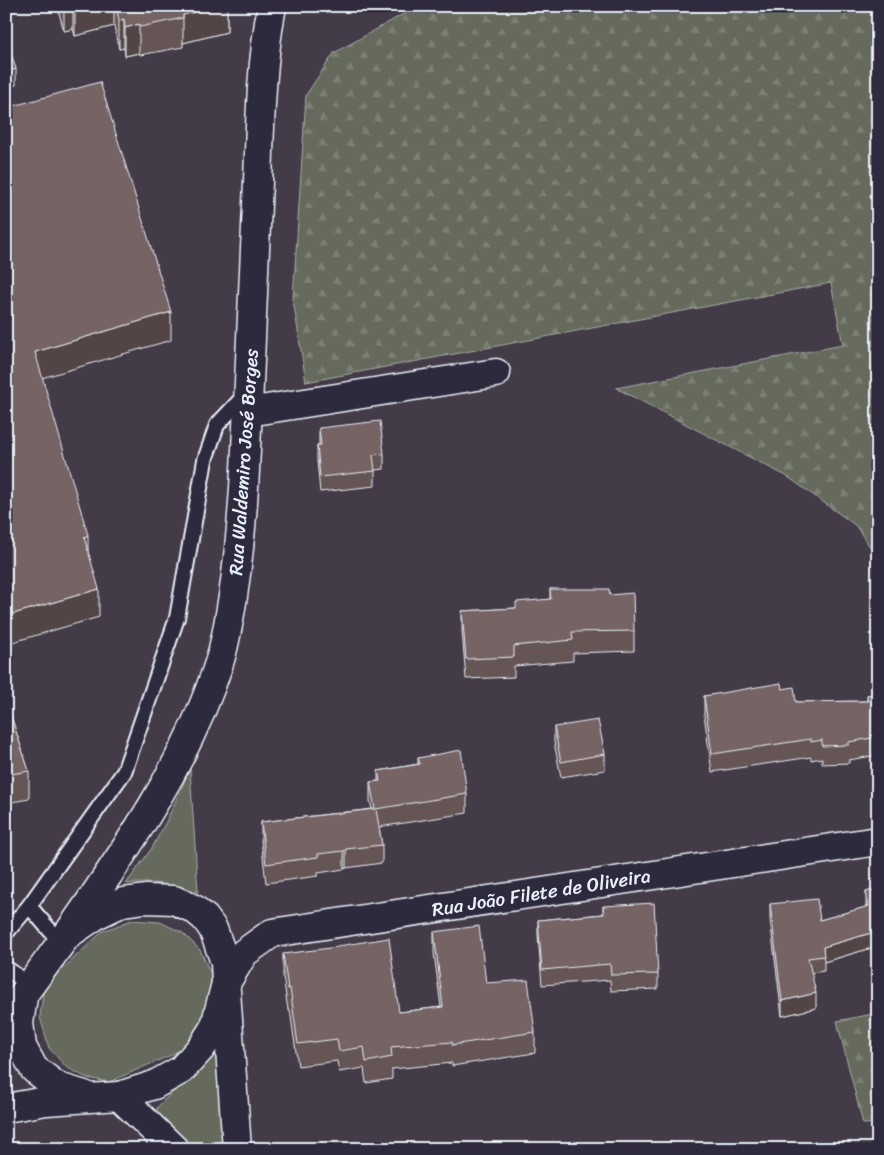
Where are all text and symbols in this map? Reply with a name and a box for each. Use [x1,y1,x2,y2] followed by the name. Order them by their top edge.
[219,347,268,576] street label: Rua Waldemiro José Borges
[430,859,653,926] street label: Rua João Filete de Oliveira

